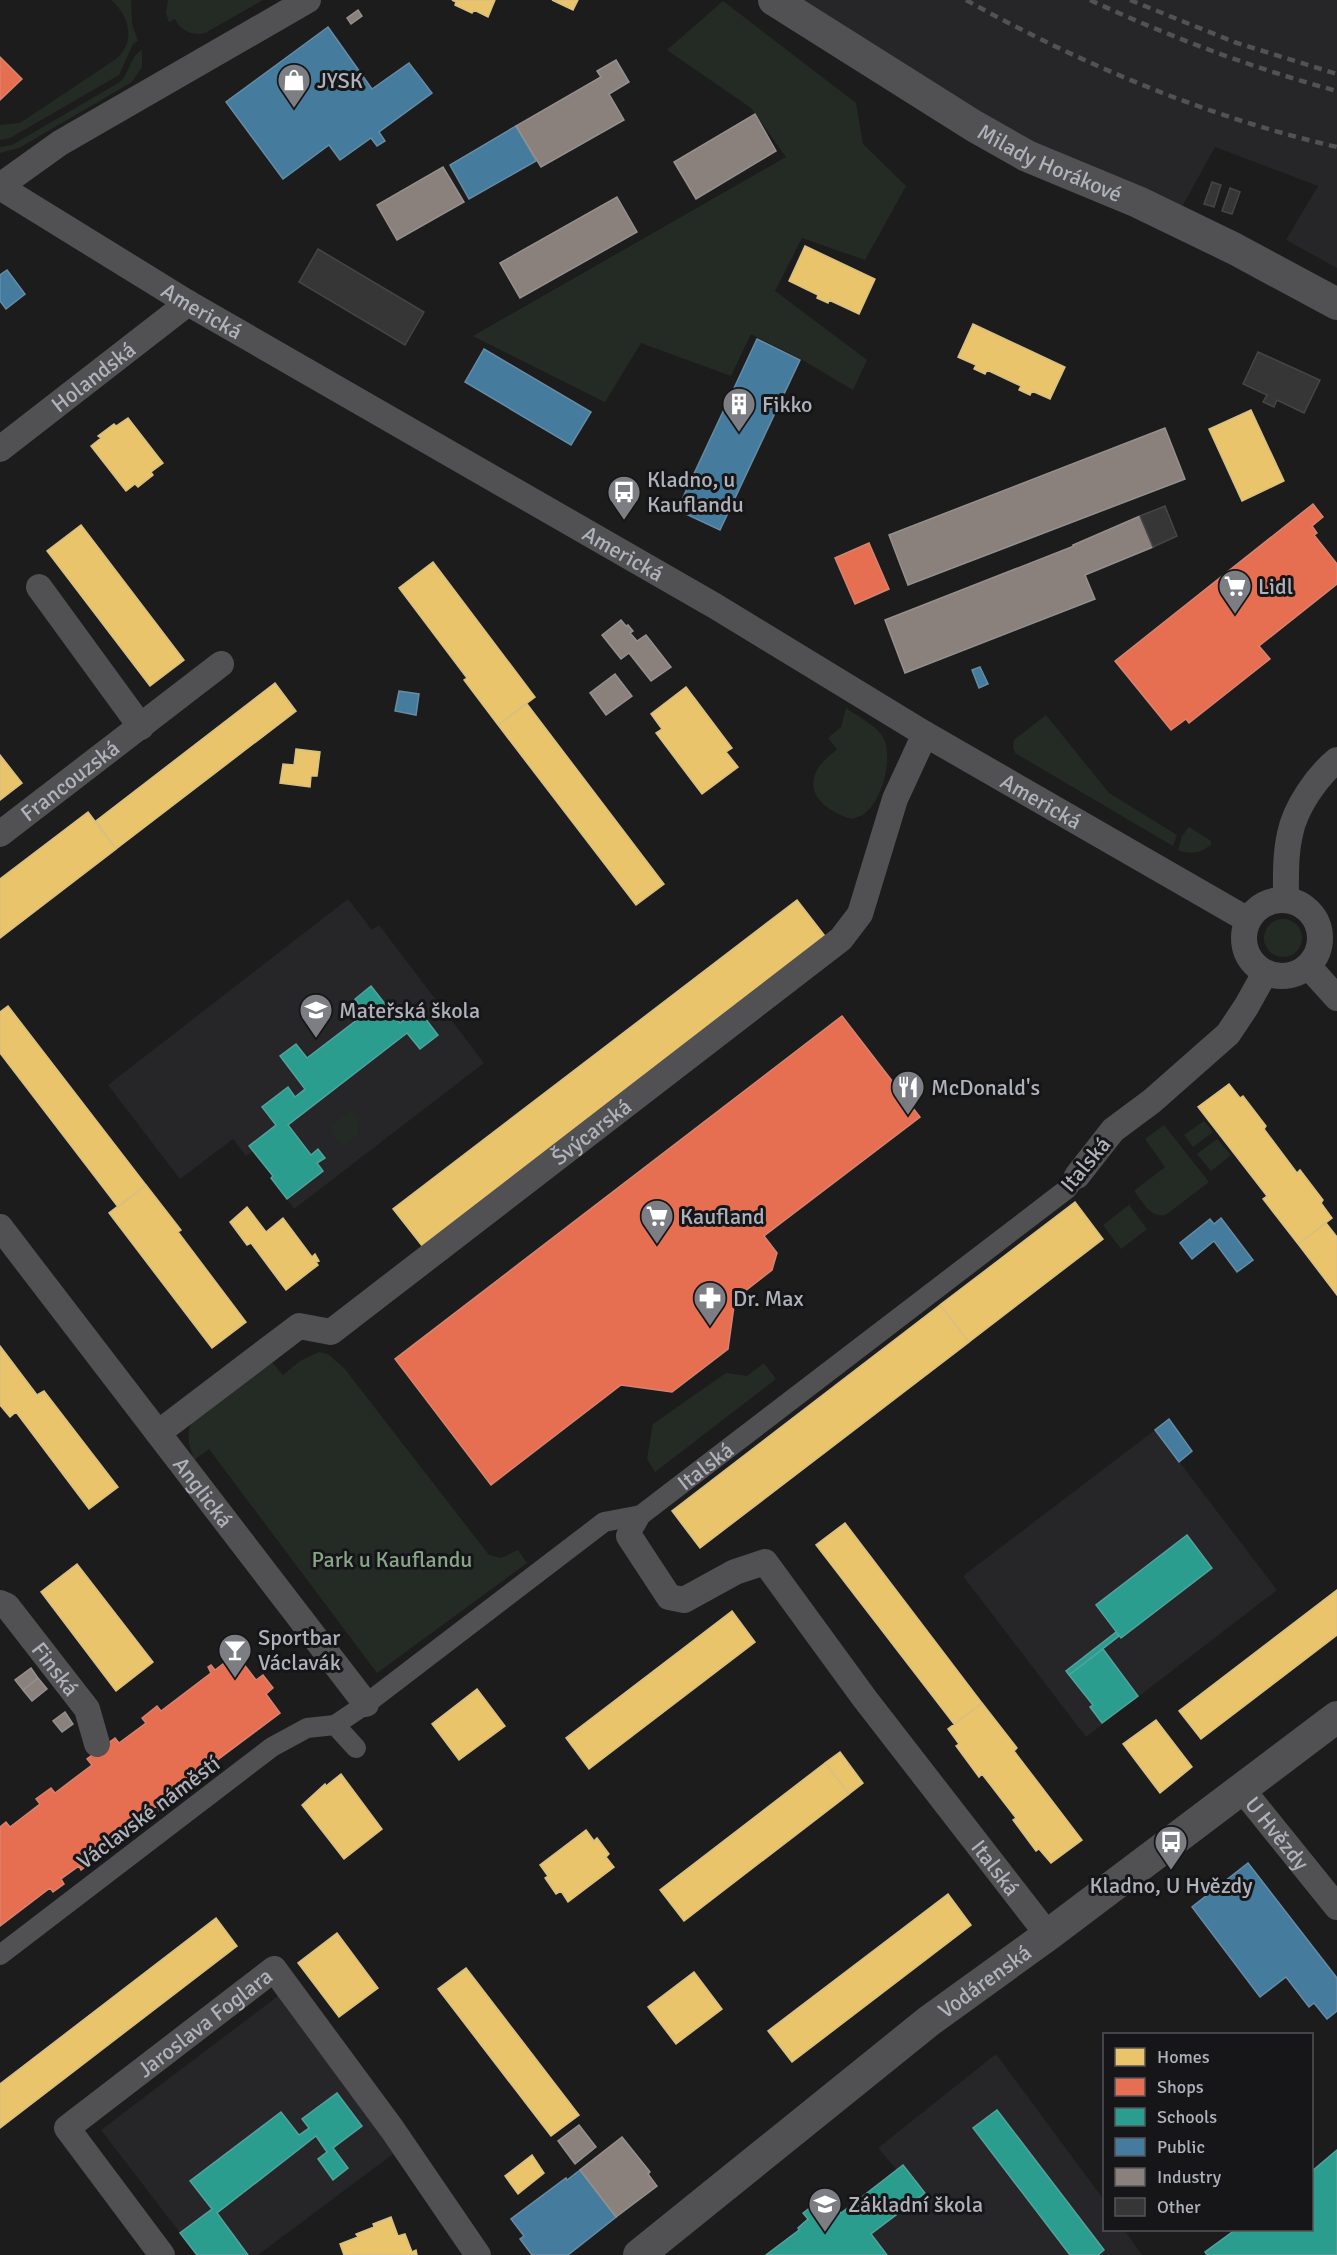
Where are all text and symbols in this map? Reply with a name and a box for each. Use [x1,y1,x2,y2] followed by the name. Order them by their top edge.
[276,62,312,109] shop icon: JYSK
[317,67,363,94] place label: JYSK
[973,118,1126,208] street label: Milady Horákové
[156,277,247,345] street label: Americká
[46,336,141,418] street label: Holandská
[721,386,757,433] building icon: Fikko
[762,391,813,418] place label: Fikko
[647,466,744,518] place label: Kladno, u Kauflandu
[606,474,642,521] bus stop icon: Kladno, u Kauflandu
[578,520,668,588] street label: Americká
[1217,568,1253,615] supermarket icon: Lidl
[1258,573,1293,600] place label: Lidl
[15,734,125,827] street label: Francouzská
[996,768,1086,835] street label: Americká
[298,992,334,1039] school or university icon: Mateřská škola
[339,997,480,1024] place label: Mateřská škola
[890,1069,926,1116] restaurant icon: McDonald's
[931,1074,1040,1101] place label: McDonald's
[546,1093,637,1171] street label: Švýcarská
[1055,1131,1116,1197] street label: Italská
[639,1198,675,1245] supermarket icon: Kaufland
[680,1203,765,1230] place label: Kaufland
[692,1280,728,1327] pharmacy icon: Dr. Max
[733,1285,804,1312] place label: Dr. Max
[672,1436,739,1496] street label: Italská
[167,1452,239,1533] street label: Anglická
[312,1546,472,1573] park label: Park u Kauflandu
[258,1624,341,1676] place label: Sportbar Václavák
[217,1632,253,1679] bar icon: Sportbar Václavák
[26,1637,85,1701] street label: Finská
[72,1750,225,1875] street label: Václavské náměstí
[1239,1791,1315,1876] street label: U Hvězdy
[1153,1824,1189,1871] bus stop icon: Kladno, U Hvězdy
[965,1834,1025,1901] street label: Italská
[1089,1872,1253,1899] place label: Kladno, U Hvězdy
[933,1939,1037,2024] street label: Vodárenská
[132,1962,278,2083] street label: Jaroslava Foglara
[1103,2033,1313,2231] legend
[1157,2046,1210,2068] text: Homes
[1157,2076,1204,2098] text: Shops
[1157,2106,1217,2128] text: Schools
[1157,2136,1205,2158] text: Public
[1157,2166,1222,2188] text: Industry
[807,2186,843,2233] school or university icon: Základní škola
[848,2191,983,2218] place label: Základní škola
[1157,2196,1201,2218] text: Other

